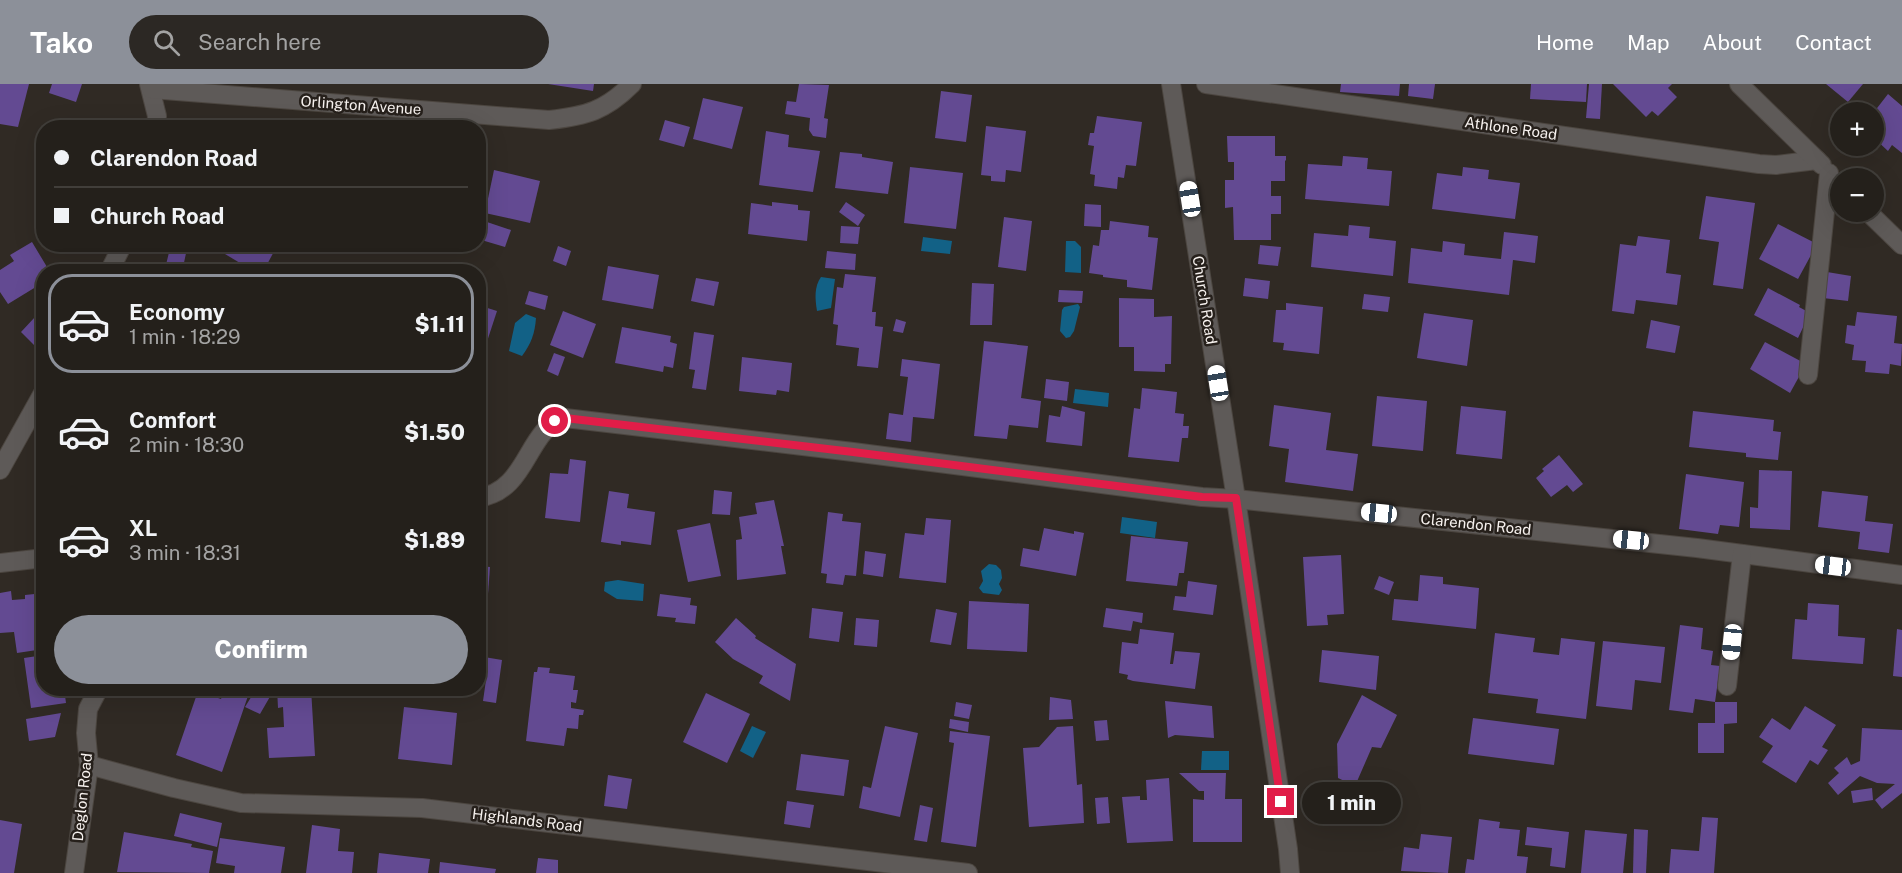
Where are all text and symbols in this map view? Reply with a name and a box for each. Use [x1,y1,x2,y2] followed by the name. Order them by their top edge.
[129,15,549,69] search box
[30,26,93,59] text: Tako
[150,26,183,59] icon: search
[198,29,322,55] text: Search here
[1536,30,1594,55] text: Home
[1627,30,1670,55] text: Map
[1703,30,1762,55] text: About
[1795,30,1872,55] text: Contact
[300,92,422,118] street label: Orlington Avenue
[1830,102,1884,222] map controls
[1830,102,1884,156] button: +
[1464,113,1558,143] street label: Athlone Road
[90,145,258,171] text: Clarendon Road
[1830,168,1884,222] button: −
[1178,180,1202,218] car
[90,203,224,229] text: Church Road
[1190,255,1220,345] street label: Church Road
[57,297,111,351] icon: car
[129,299,225,325] text: Economy
[415,311,465,337] text: $1.11
[129,325,241,349] text: 1 min · 18:29
[1206,364,1230,402] car
[57,405,111,459] icon: car
[129,407,216,433] text: Comfort
[541,407,568,434] route start
[404,419,465,445] text: $1.50
[129,433,244,457] text: 2 min · 18:30
[1360,502,1398,524] car
[1420,510,1532,538] street label: Clarendon Road
[57,513,111,567] icon: car
[129,515,157,541] text: XL
[404,527,465,553] text: $1.89
[1612,529,1650,551] car
[129,541,241,565] text: 3 min · 18:31
[1814,555,1852,577] car
[54,615,468,684] button: Confirm
[1721,623,1743,661] car
[69,752,95,842] street label: Deglon Road
[1302,781,1401,823] callout: 1 min
[1267,788,1294,815] route end
[1327,791,1376,815] text: 1 min
[471,805,583,835] street label: Highlands Road

